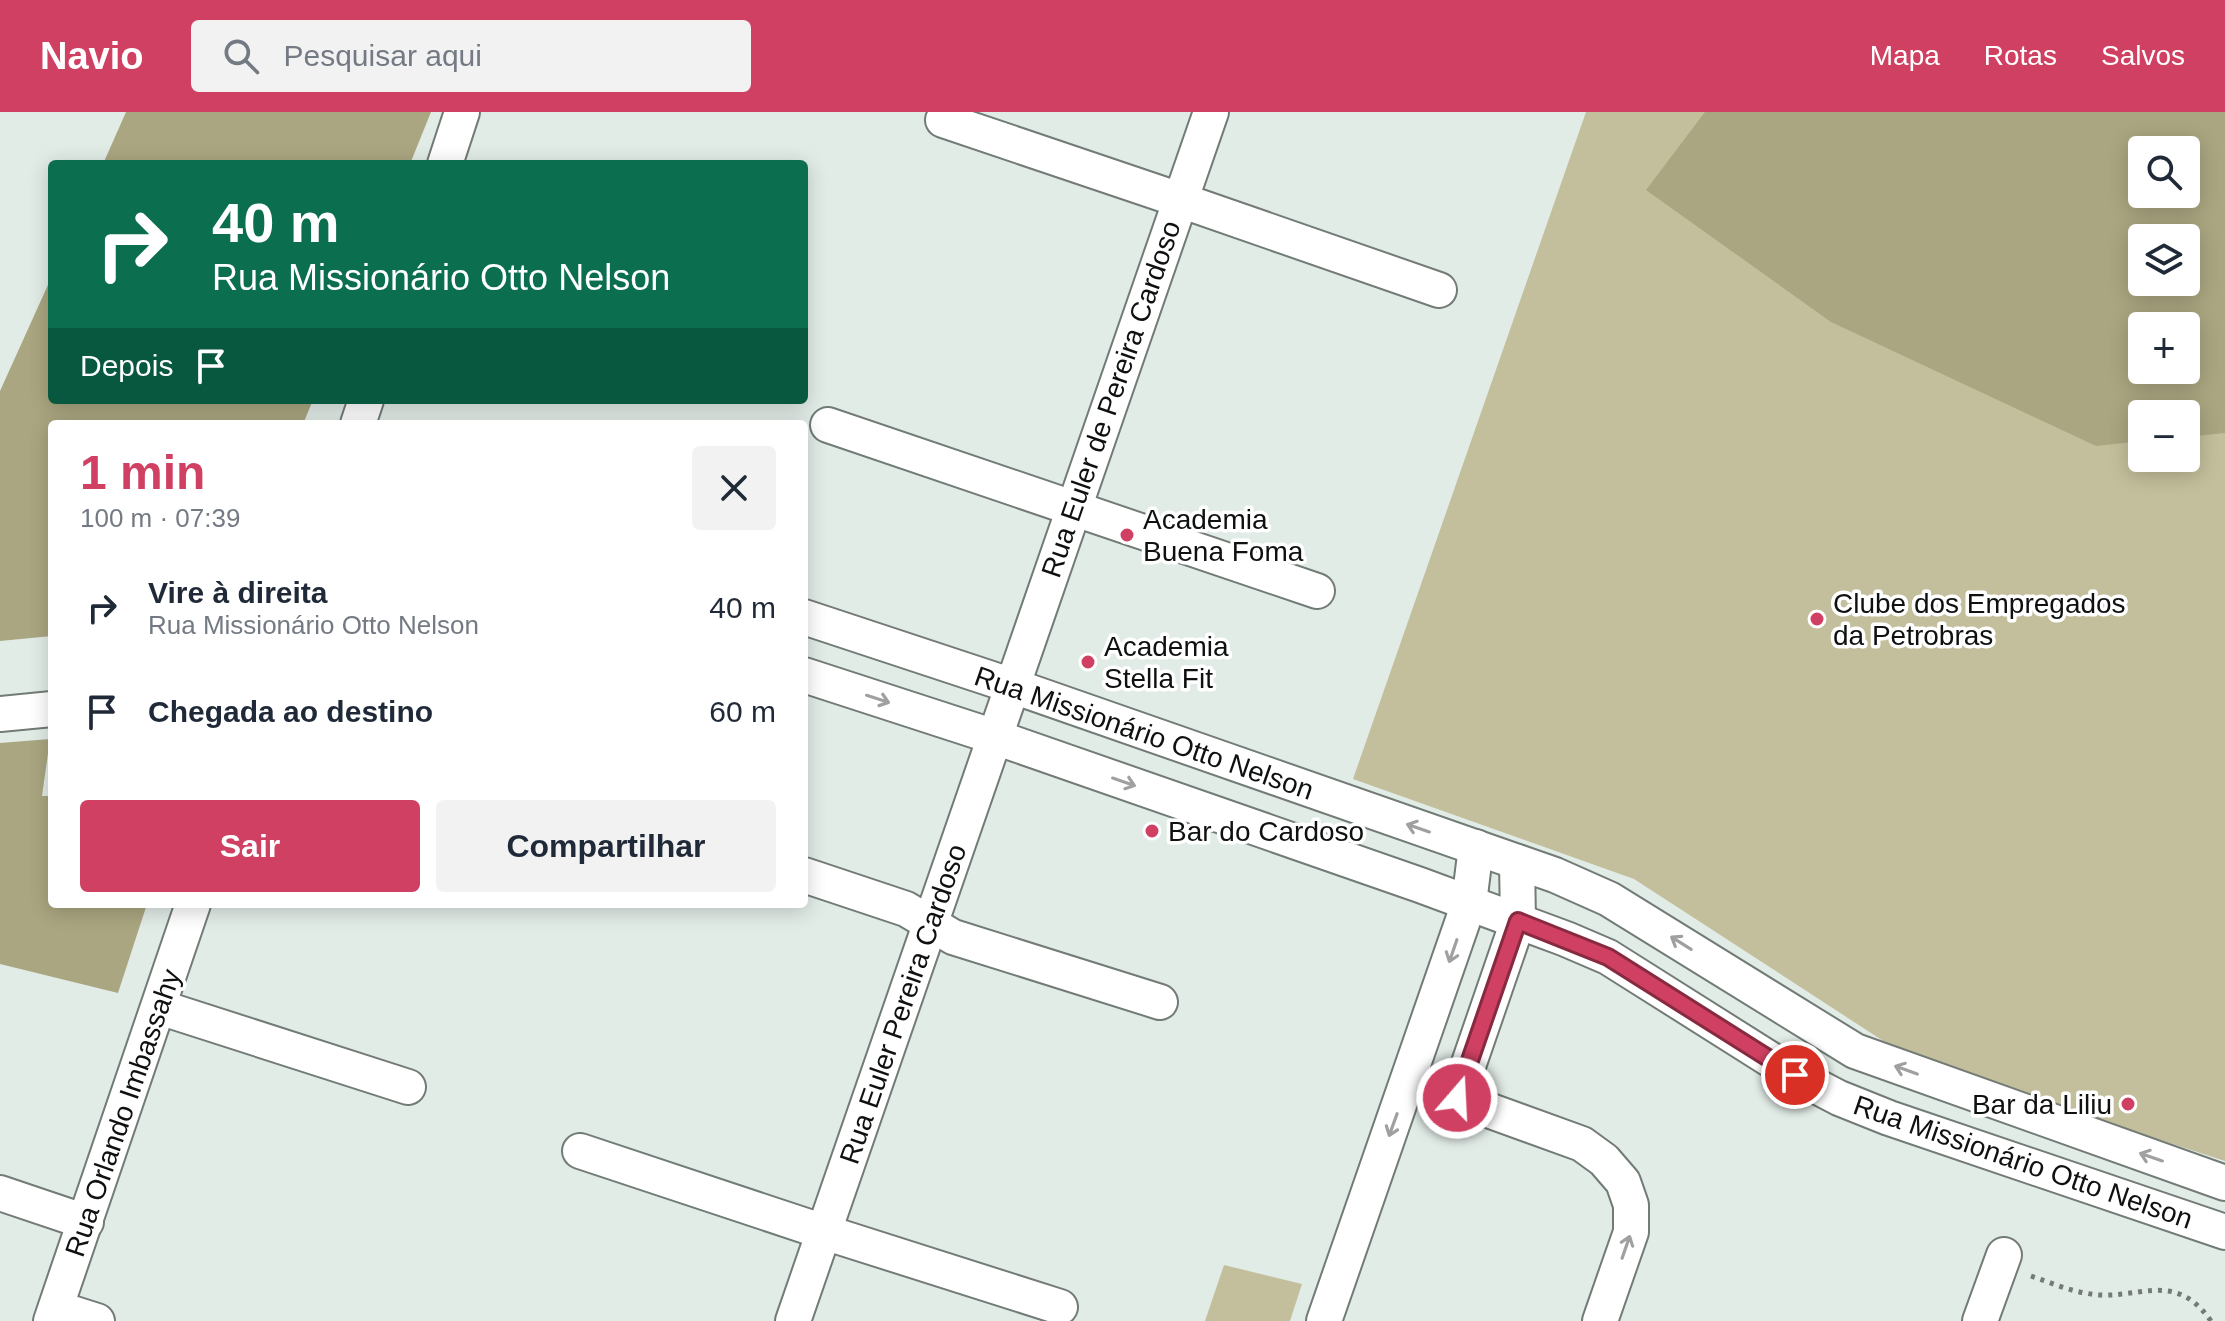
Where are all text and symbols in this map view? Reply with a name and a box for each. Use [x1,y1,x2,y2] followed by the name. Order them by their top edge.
[191,20,751,92] search box
[219,34,263,78] icon: search
[40,35,143,77] text: Navio
[283,39,482,72] text: Pesquisar aqui
[1870,40,1940,71] text: Mapa
[1984,40,2057,71] text: Rotas
[2101,40,2185,71] text: Salvos
[2128,136,2200,472] map controls
[2128,136,2200,208] button: search
[212,191,340,254] text: 40 m
[80,192,184,296] icon: right
[1035,217,1187,581] street label: Rua Euler de Pereira Cardoso
[2128,224,2200,296] button: layers
[212,257,670,298] text: Rua Missionário Otto Nelson
[2128,312,2200,384] button: +
[189,344,233,388] icon: arrive
[80,349,173,382] text: Depois
[2128,400,2200,472] button: −
[80,446,205,499] text: 1 min
[692,446,776,530] button: close
[80,503,240,533] text: 100 m · 07:39
[1143,504,1304,567] place label: Academia Buena Foma
[1118,526,1136,544] marker: Academia Buena Foma
[148,576,328,609] text: Vire à direita
[80,586,124,630] icon: right
[1833,588,2126,651] place label: Clube dos Empregados da Petrobras
[709,591,776,624] text: 40 m
[148,610,479,640] text: Rua Missionário Otto Nelson
[1808,610,1826,628] marker: Clube dos Empregados da Petrobras
[1104,631,1229,694] place label: Academia Stella Fit
[1079,653,1097,671] marker: Academia Stella Fit
[970,660,1318,806] street label: Rua Missionário Otto Nelson
[80,690,124,734] icon: arrive
[865,693,890,707] one-way arrow
[148,695,433,728] text: Chegada ao destino
[709,695,776,728] text: 60 m
[1112,776,1137,791] one-way arrow
[80,800,420,892] button: Sair
[436,800,776,892] button: Compartilhar
[1168,816,1364,847] place label: Bar do Cardoso
[1406,820,1431,834] one-way arrow
[1143,822,1161,840] marker: Bar do Cardoso
[834,840,972,1168] street label: Rua Euler Pereira Cardoso
[1670,934,1693,950] one-way arrow
[1444,938,1459,963] one-way arrow
[59,965,187,1261] street label: Rua Orlando Imbassahy
[1761,1041,1829,1109] pin
[1773,1053,1817,1097] icon: arrive
[1415,1056,1499,1140] position arrow
[1894,1062,1919,1076] one-way arrow
[1849,1089,2197,1235] street label: Rua Missionário Otto Nelson
[1972,1089,2112,1120] place label: Bar da Liliu
[2119,1095,2137,1113] marker: Bar da Liliu
[1384,1113,1399,1138] one-way arrow
[2139,1148,2164,1163] one-way arrow
[1619,1235,1634,1260] one-way arrow

